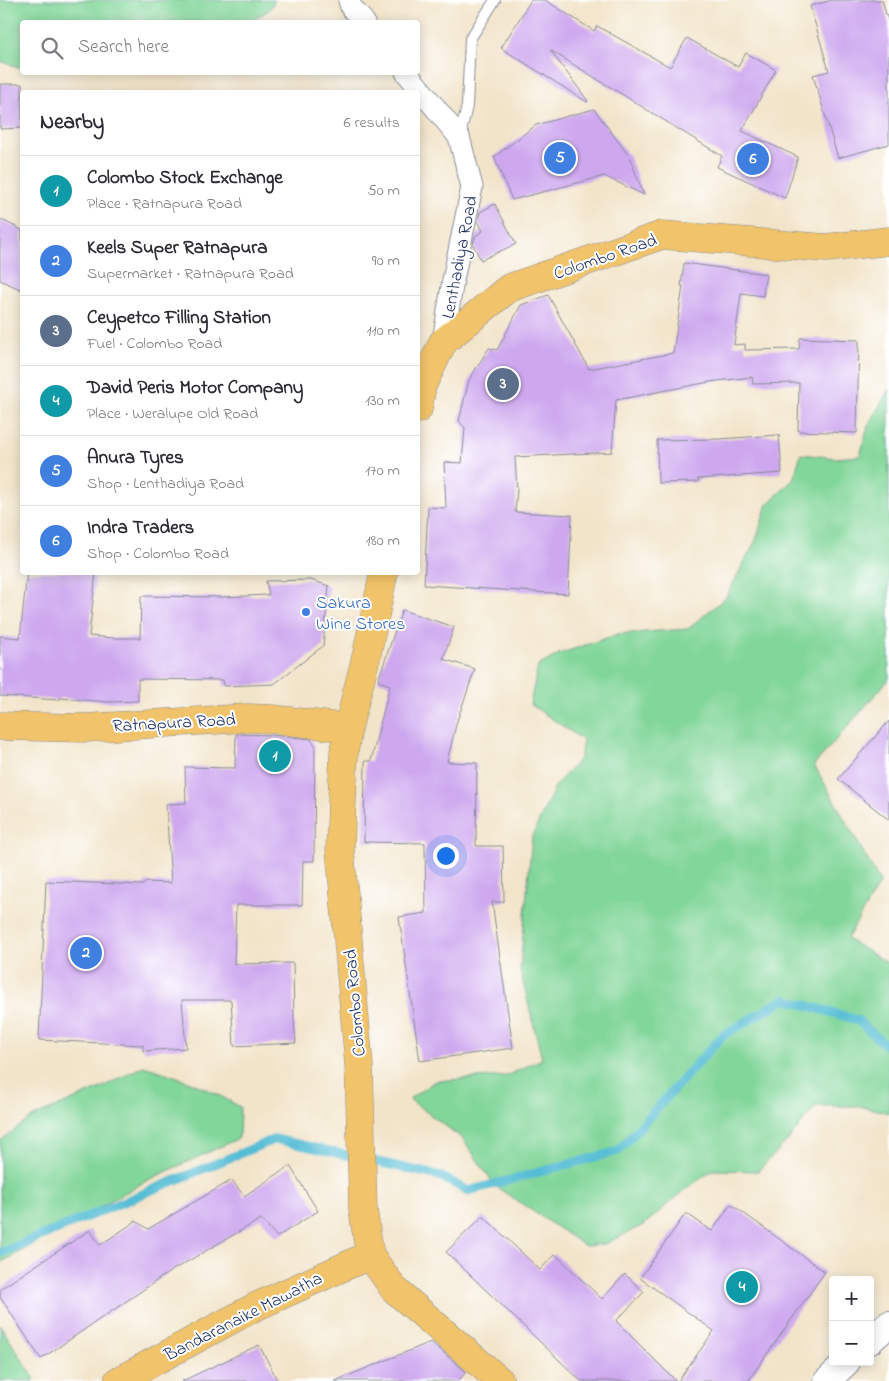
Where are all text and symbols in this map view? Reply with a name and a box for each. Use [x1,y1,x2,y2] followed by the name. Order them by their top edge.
[20,20,420,75] search box
[38,34,66,62] icon: search
[78,34,169,61] text: Search here
[40,108,104,138] text: Nearby
[343,111,400,135] text: 6 results
[544,139,576,177] pin: 5
[737,140,769,178] pin: 6
[87,165,283,192] text: Colombo Stock Exchange
[53,179,59,203] text: 1
[368,179,400,203] text: 50 m
[87,192,242,216] text: Place · Ratnapura Road
[436,194,486,321] street label: Lenthadiya Road
[551,228,661,288] street label: Colombo Road
[87,235,267,262] text: Keels Super Ratnapura
[52,249,60,273] text: 2
[372,249,400,273] text: 90 m
[87,262,294,286] text: Supermarket · Ratnapura Road
[87,305,271,332] text: Ceypetco Filling Station
[53,319,59,343] text: 3
[366,319,400,343] text: 110 m
[87,332,222,356] text: Fuel · Colombo Road
[487,365,519,403] pin: 3
[87,375,303,402] text: David Peris Motor Company
[53,389,59,413] text: 4
[365,389,400,413] text: 130 m
[87,402,258,426] text: Place · Weralupe Old Road
[87,445,184,472] text: Anura Tyres
[51,459,61,483] text: 5
[365,459,400,483] text: 170 m
[87,472,244,496] text: Shop · Lenthadiya Road
[87,515,194,542] text: Indra Traders
[52,529,60,553] text: 6
[366,529,400,553] text: 180 m
[87,542,229,566] text: Shop · Colombo Road
[316,591,405,638] place label: Sakura Wine Stores
[300,606,312,618] marker: Sakura Wine Stores
[112,708,236,740] street label: Ratnapura Road
[259,737,291,775] pin: 1
[433,843,459,869] your location
[70,934,102,972] pin: 2
[338,948,374,1058] street label: Colombo Road
[159,1267,328,1369] street label: Bandaranaike Mawatha
[726,1268,758,1306] pin: 4
[829,1276,874,1366] map controls
[829,1276,874,1321] button: +
[829,1321,874,1366] button: −

